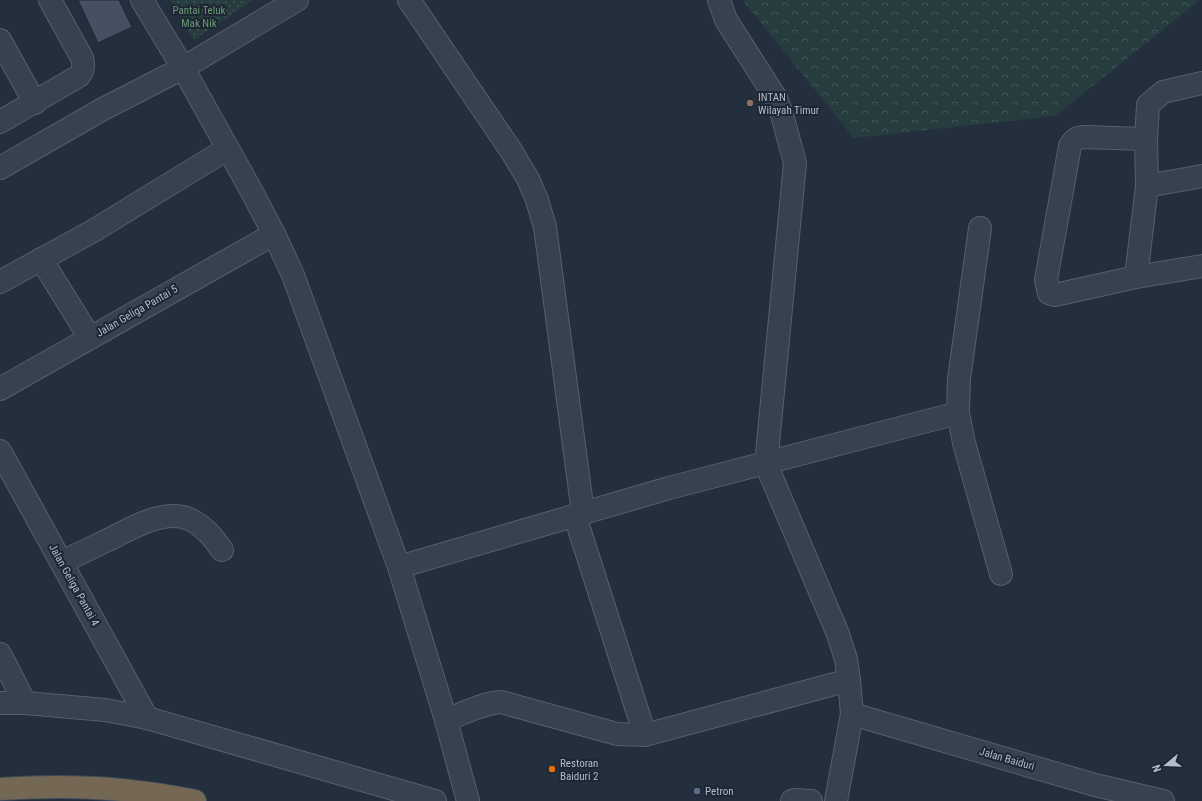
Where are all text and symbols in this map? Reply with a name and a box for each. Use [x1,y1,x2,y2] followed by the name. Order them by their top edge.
[172,4,226,30] park label: Pantai Teluk Mak Nik
[758,91,820,117] place label: INTAN Wilayah Timur
[745,98,755,108] marker: INTAN Wilayah Timur
[94,282,180,340] street label: Jalan Geliga Pantai 5
[46,542,102,629] street label: Jalan Geliga Pantai 4
[978,745,1036,773] street label: Jalan Baiduri
[1146,745,1186,785] north arrow
[560,757,598,783] place label: Restoran Baiduri 2
[1150,763,1164,773] text: N
[547,764,557,774] marker: Restoran Baiduri 2
[705,785,734,798] place label: Petron
[692,786,702,796] marker: Petron

